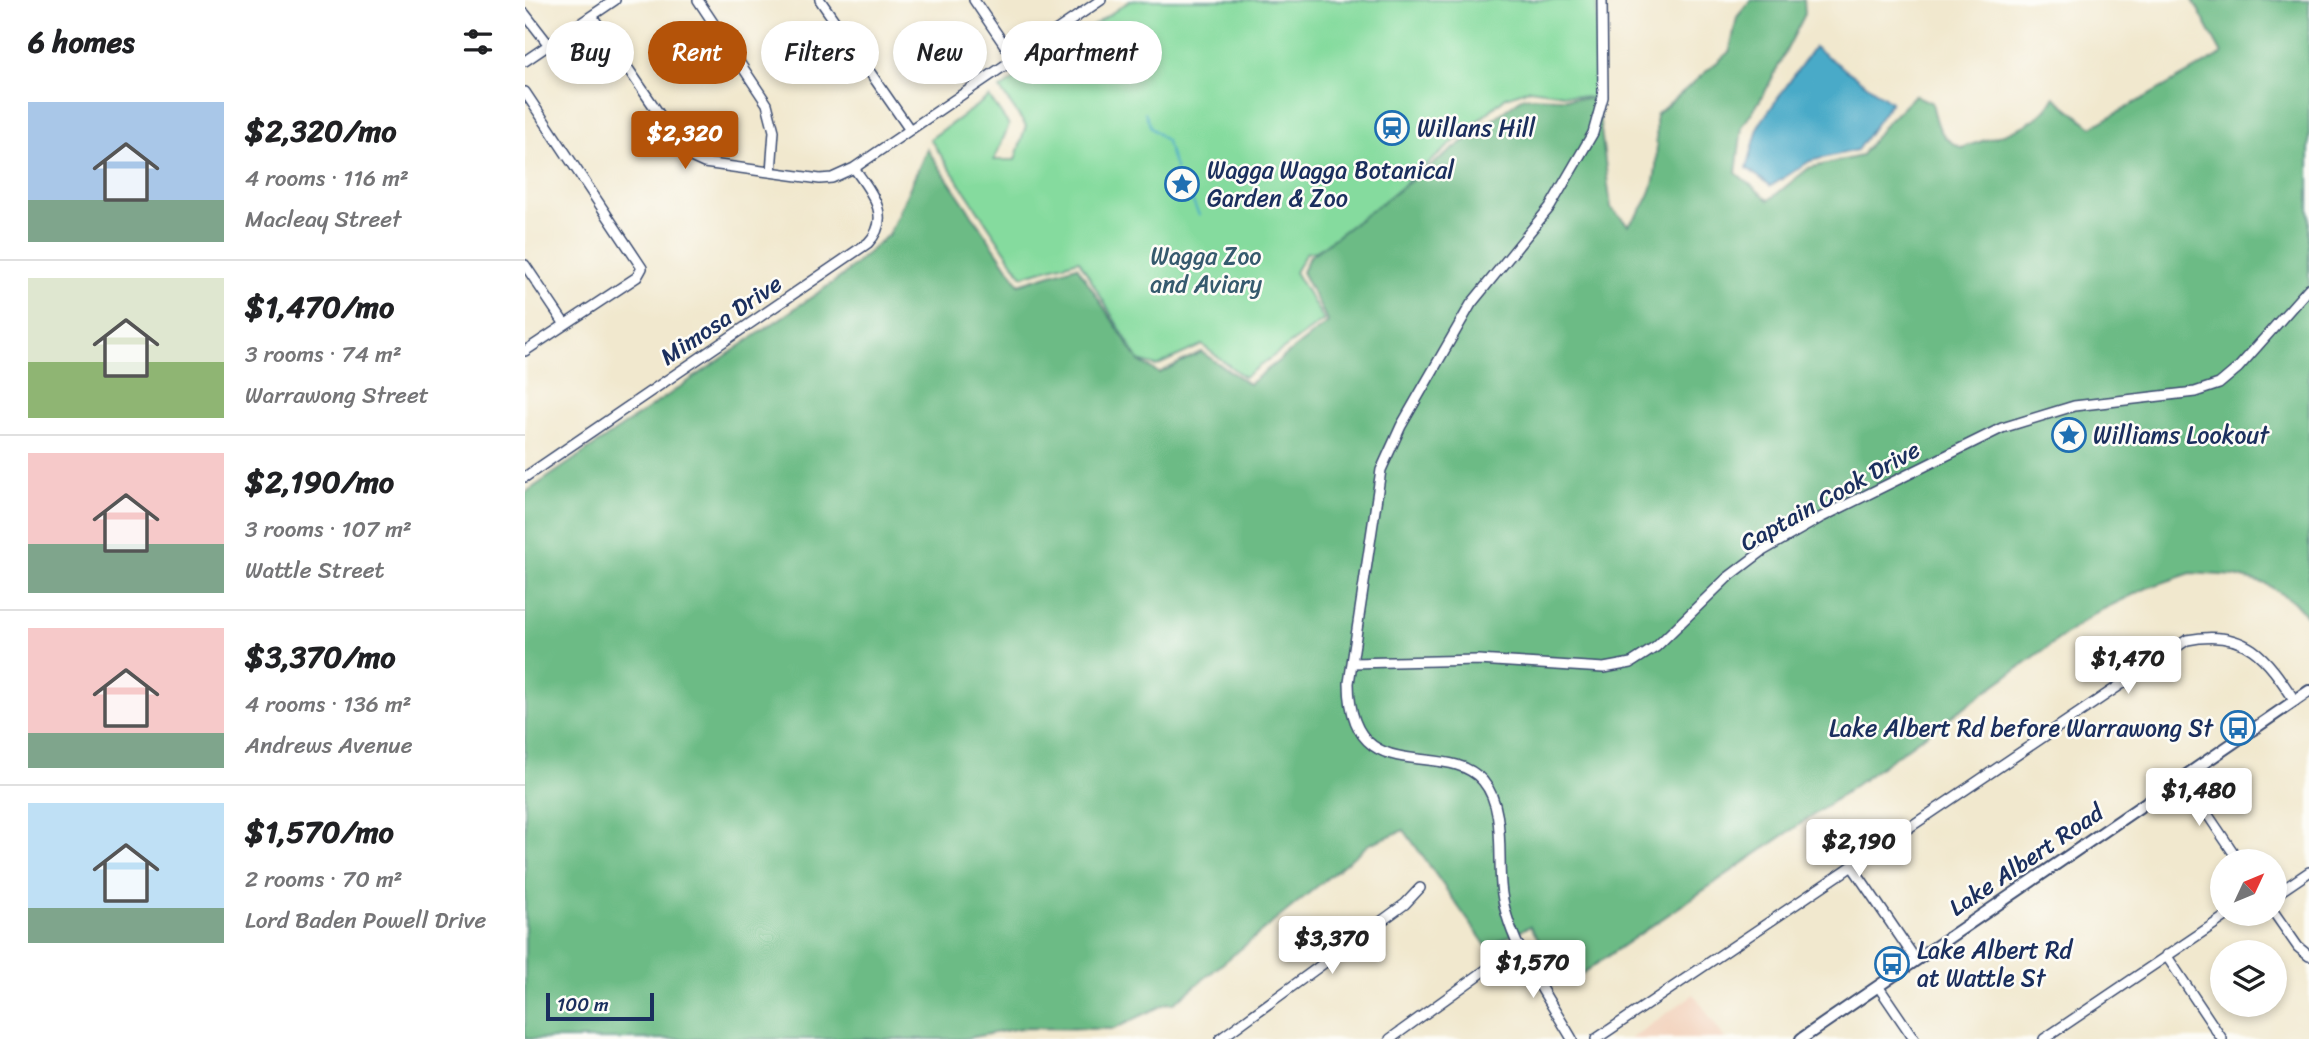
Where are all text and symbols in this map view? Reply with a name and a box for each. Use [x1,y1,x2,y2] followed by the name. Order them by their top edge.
[28,15,135,69] text: 6 homes
[546,21,634,84] chip: Buy
[648,21,747,84] chip: Rent
[761,21,879,84] chip: Filters
[893,21,987,84] chip: New
[1001,21,1162,84] chip: Apartment
[459,23,497,61] icon: filters
[245,104,396,158] text: $2,320/mo
[1417,107,1537,149] place label: Willans Hill
[1373,109,1411,147] station icon: Willans Hill
[628,111,742,171] pin: $2,320
[647,113,723,154] text: $2,320
[84,130,168,214] icon: home
[1207,149,1455,219] place label: Wagga Wagga Botanical Garden & Zoo
[245,158,409,199] text: 4 rooms · 116 m²
[1163,165,1201,203] place icon: Wagga Wagga Botanical Garden & Zoo
[245,199,401,240] text: Macleay Street
[1150,235,1262,305] park label: Wagga Zoo and Aviary
[651,263,791,377] street label: Mimosa Drive
[245,280,394,334] text: $1,470/mo
[84,306,168,390] icon: home
[245,334,402,375] text: 3 rooms · 74 m²
[245,375,429,416] text: Warrawong Street
[2093,414,2270,456] place label: Williams Lookout
[2050,416,2088,454] place icon: Williams Lookout
[1732,429,1928,563] street label: Captain Cook Drive
[245,455,394,509] text: $2,190/mo
[84,481,168,565] icon: home
[245,509,412,550] text: 3 rooms · 107 m²
[245,550,385,591] text: Wattle Street
[245,630,395,684] text: $3,370/mo
[2071,636,2185,696] pin: $1,470
[2091,638,2165,679] text: $1,470
[84,656,168,740] icon: home
[245,684,412,725] text: 4 rooms · 136 m²
[1829,707,2214,749] place label: Lake Albert Rd before Warrawong St
[2219,709,2257,747] bus stop icon: Lake Albert Rd before Warrawong St
[245,725,412,766] text: Andrews Avenue
[2142,768,2256,828] pin: $1,480
[2162,770,2236,811] text: $1,480
[1940,792,2113,928] street label: Lake Albert Road
[245,805,394,859] text: $1,570/mo
[1802,820,1916,879] pin: $2,190
[1822,821,1896,862] text: $2,190
[84,831,168,915] icon: home
[2210,849,2287,926] north arrow
[2210,849,2287,1017] map controls
[245,859,403,900] text: 2 rooms · 70 m²
[245,900,486,941] text: Lord Baden Powell Drive
[1275,916,1389,976] pin: $3,370
[1295,918,1369,959] text: $3,370
[1917,929,2074,999] place label: Lake Albert Rd at Wattle St
[1476,940,1590,1000] pin: $1,570
[2210,940,2287,1017] button: layers
[1496,942,1570,983] text: $1,570
[1873,945,1911,983] bus stop icon: Lake Albert Rd at Wattle St
[557,988,609,1021] text: 100 m
[546,990,655,1022] scale bar

